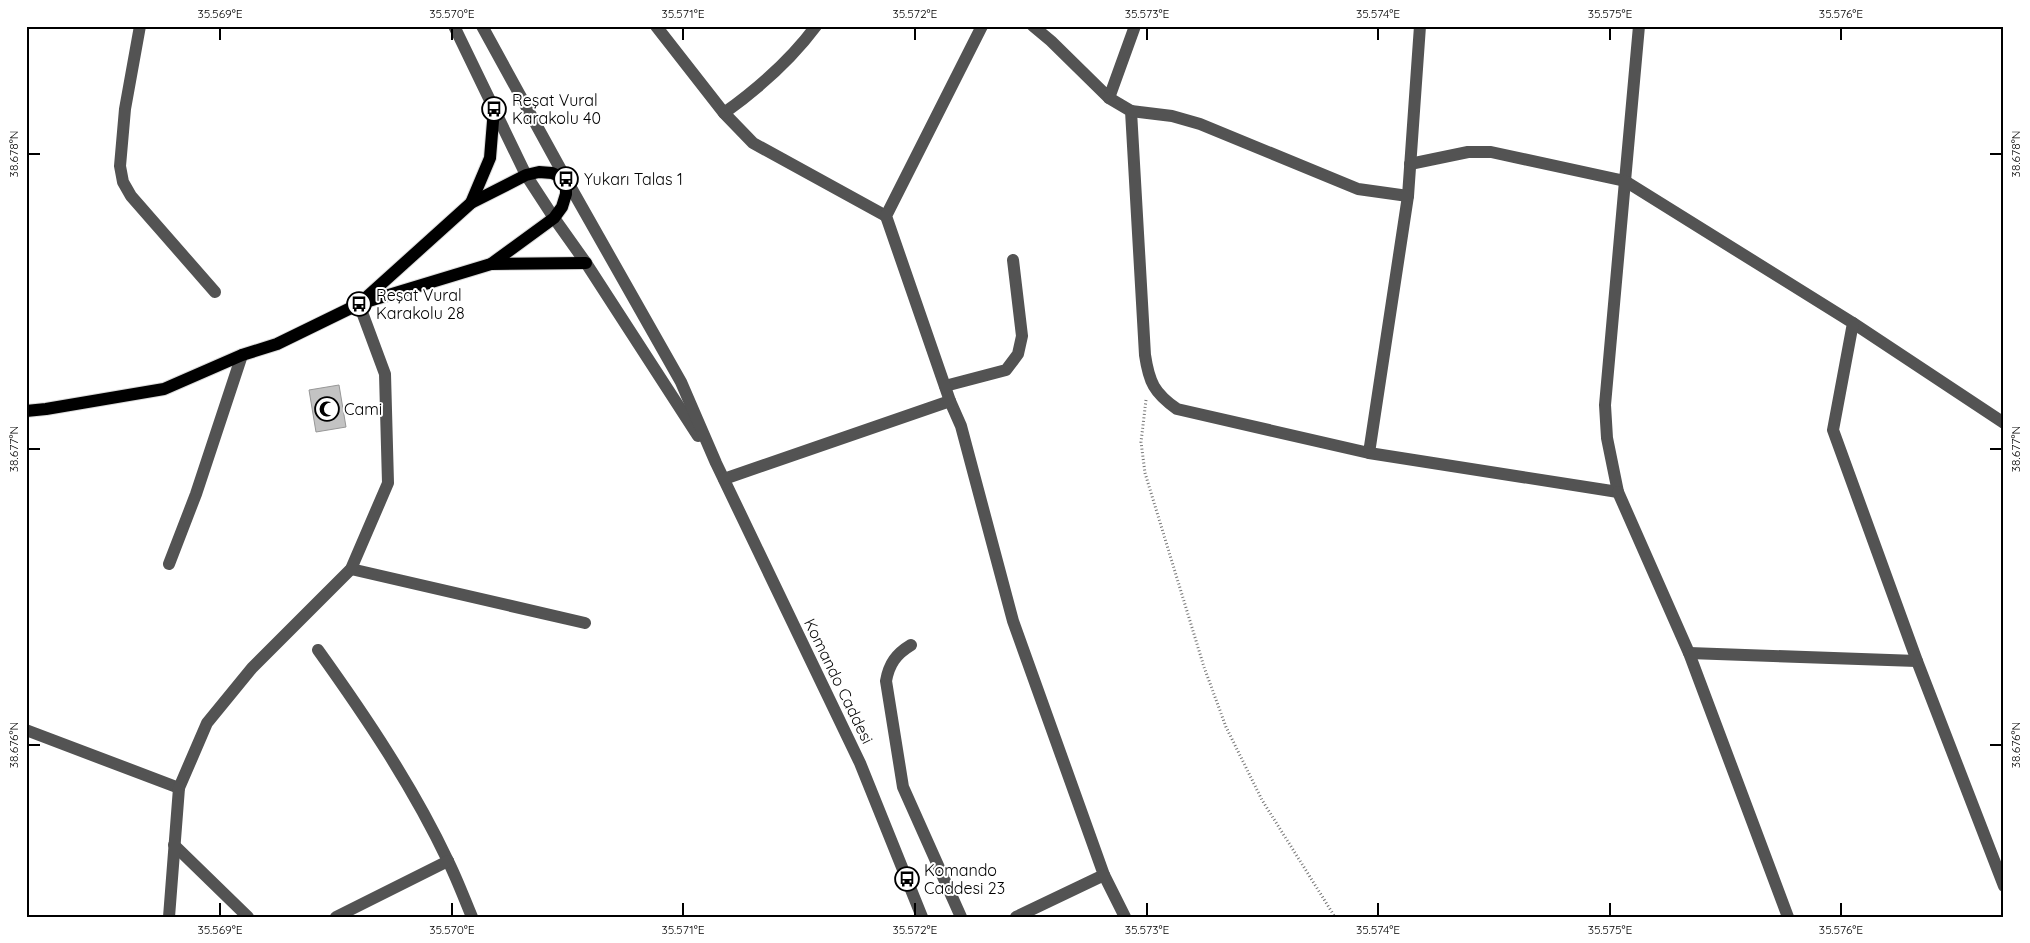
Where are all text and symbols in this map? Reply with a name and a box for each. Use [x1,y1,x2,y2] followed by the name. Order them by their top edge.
[197,6,243,21] text: 35.569°E
[429,6,475,21] text: 35.570°E
[661,6,705,21] text: 35.571°E
[893,6,938,21] text: 35.572°E
[1125,6,1169,21] text: 35.573°E
[1356,6,1400,21] text: 35.574°E
[1588,6,1633,21] text: 35.575°E
[1819,6,1863,21] text: 35.576°E
[512,90,601,128] place label: Reşat Vural Karakolu 40
[481,96,507,122] bus stop icon: Reşat Vural Karakolu 40
[6,131,21,177] text: 38.678°N
[2008,131,2023,177] text: 38.678°N
[553,166,579,192] bus stop icon: Yukarı Talas 1
[584,169,683,189] place label: Yukarı Talas 1
[376,285,465,323] place label: Reşat Vural Karakolu 28
[346,291,372,317] bus stop icon: Reşat Vural Karakolu 28
[314,396,340,422] mosque icon: Cami
[344,399,382,419] place label: Cami
[6,426,21,472] text: 38.677°N
[2008,426,2023,472] text: 38.677°N
[800,615,878,747] street label: Komando Caddesi
[6,722,21,768] text: 38.676°N
[2008,722,2023,768] text: 38.676°N
[924,860,1005,898] place label: Komando Caddesi 23
[894,866,920,892] bus stop icon: Komando Caddesi 23
[197,922,243,937] text: 35.569°E
[429,922,475,937] text: 35.570°E
[661,922,705,937] text: 35.571°E
[893,922,938,937] text: 35.572°E
[1125,922,1169,937] text: 35.573°E
[1356,922,1400,937] text: 35.574°E
[1588,922,1633,937] text: 35.575°E
[1819,922,1863,937] text: 35.576°E

